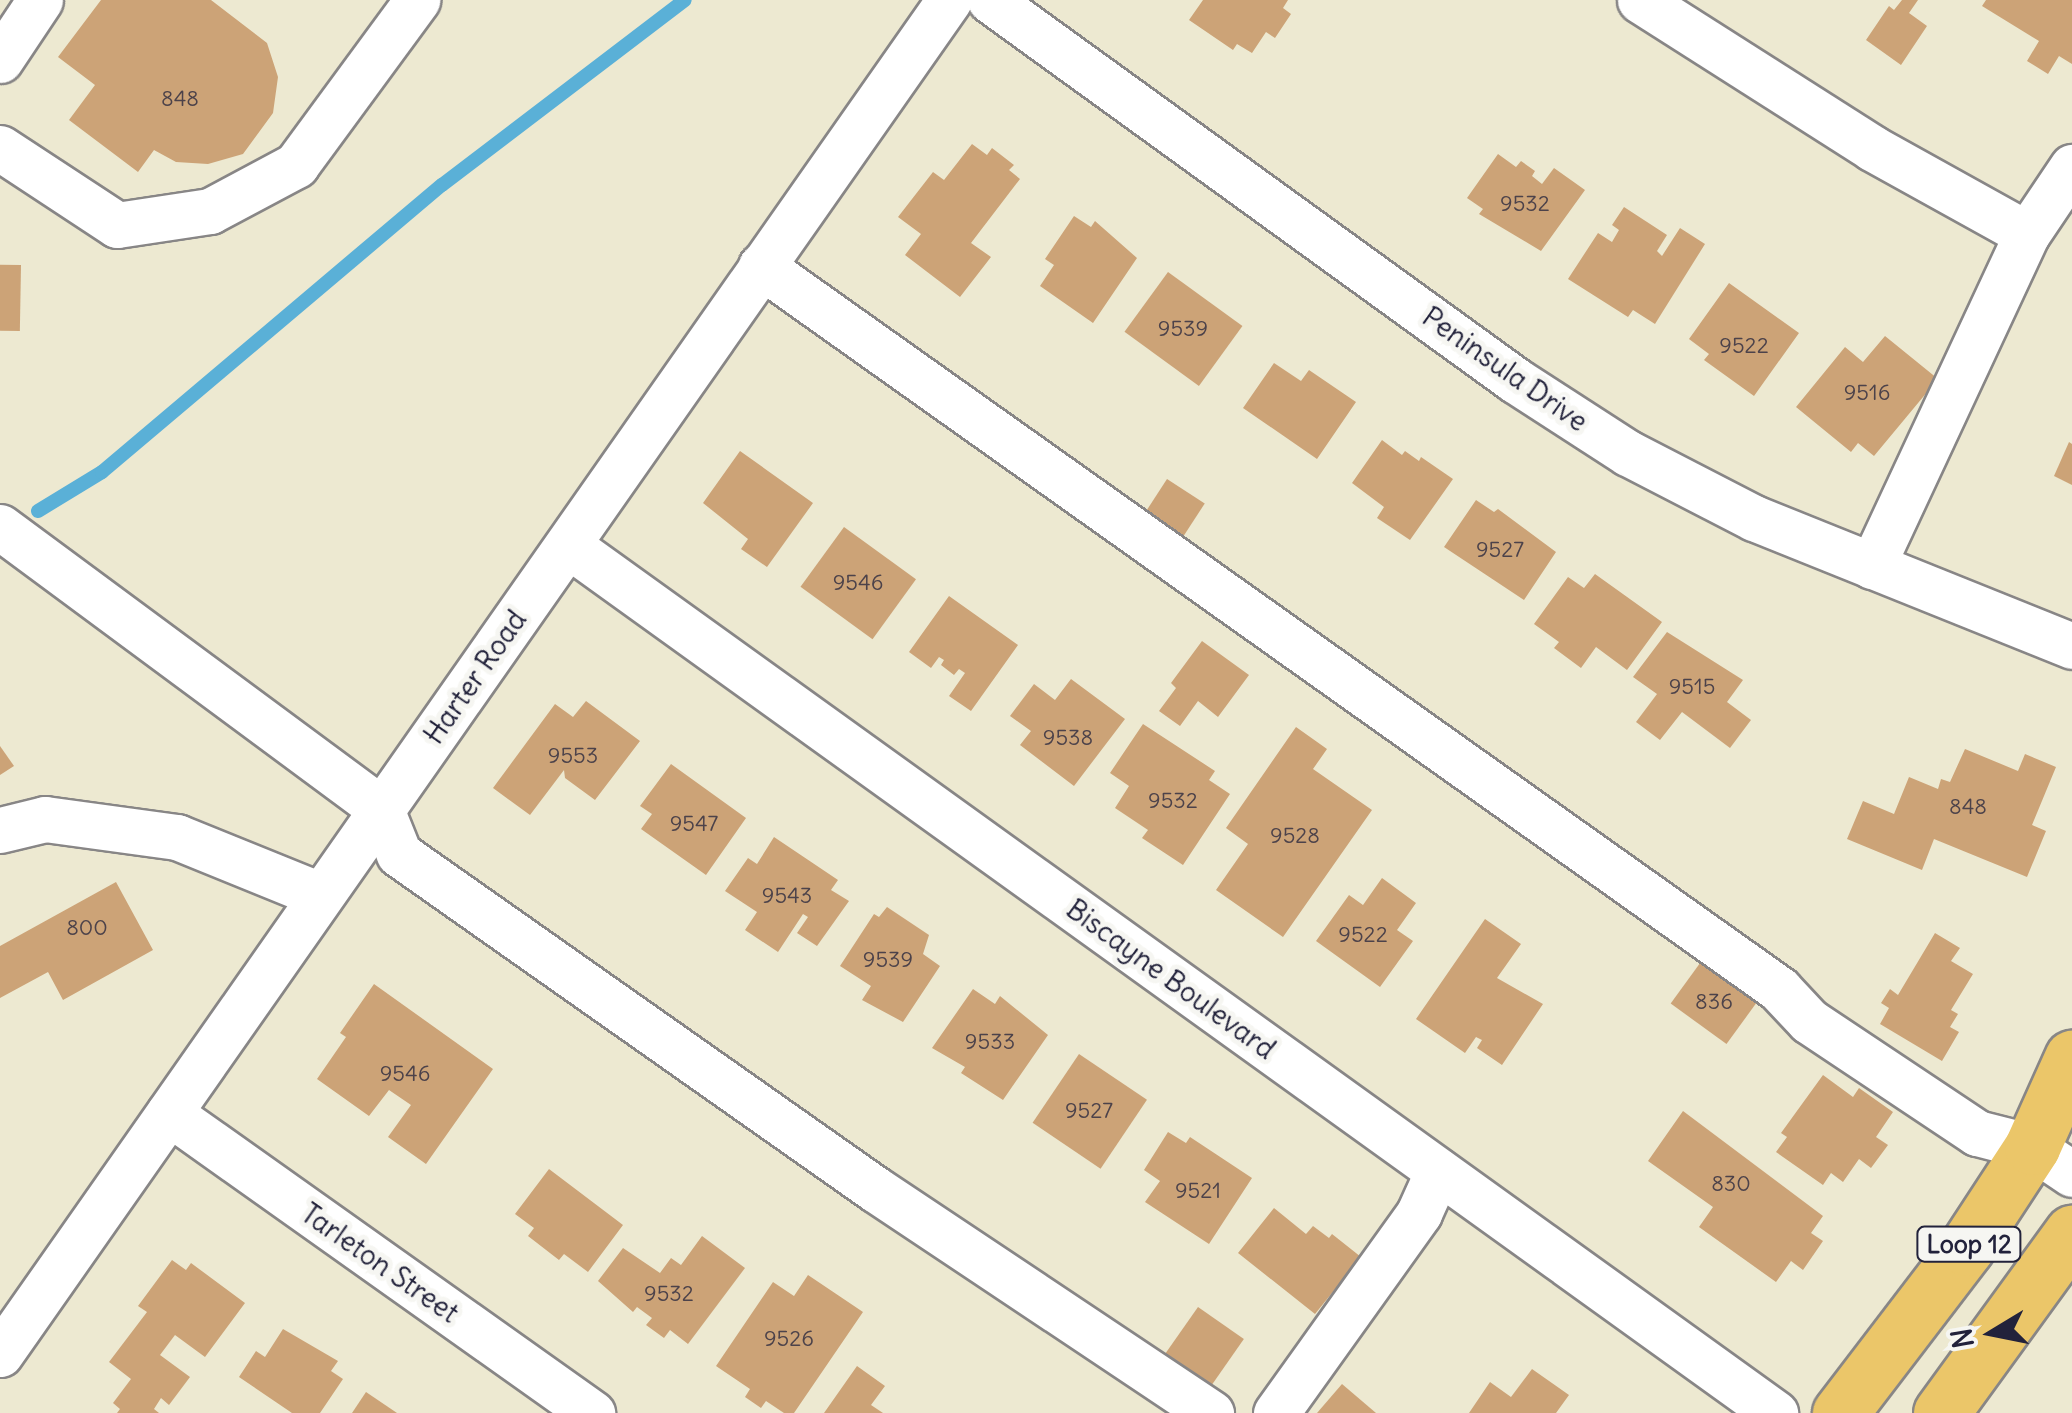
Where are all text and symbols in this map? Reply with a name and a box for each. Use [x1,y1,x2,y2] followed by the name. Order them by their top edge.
[161,86,199,112] house number: 848
[1500,191,1550,217] house number: 9532
[1416,300,1594,438] street label: Peninsula Drive
[1158,316,1208,342] house number: 9539
[1719,333,1769,359] house number: 9522
[1844,380,1890,406] house number: 9516
[1476,537,1524,563] house number: 9527
[833,570,883,596] house number: 9546
[417,604,533,750] street label: Harter Road
[1669,674,1715,700] house number: 9515
[1043,725,1093,751] house number: 9538
[548,743,598,769] house number: 9553
[1148,788,1198,814] house number: 9532
[1949,794,1987,820] house number: 848
[670,811,718,837] house number: 9547
[1270,823,1320,849] house number: 9528
[762,883,812,909] house number: 9543
[1060,892,1282,1066] street label: Biscayne Boulevard
[66,915,108,941] house number: 800
[1338,922,1388,948] house number: 9522
[863,947,913,973] house number: 9539
[1695,989,1733,1015] house number: 836
[965,1029,1015,1055] house number: 9533
[380,1061,430,1087] house number: 9546
[1065,1098,1113,1124] house number: 9527
[1711,1171,1751,1197] house number: 830
[1175,1178,1221,1204] house number: 9521
[295,1196,465,1330] street label: Tarleton Street
[1914,1224,2024,1264] road number: Loop 12
[644,1281,694,1307] house number: 9532
[1942,1283,2042,1383] north arrow
[764,1326,814,1352] house number: 9526
[1943,1326,1982,1351] text: N

